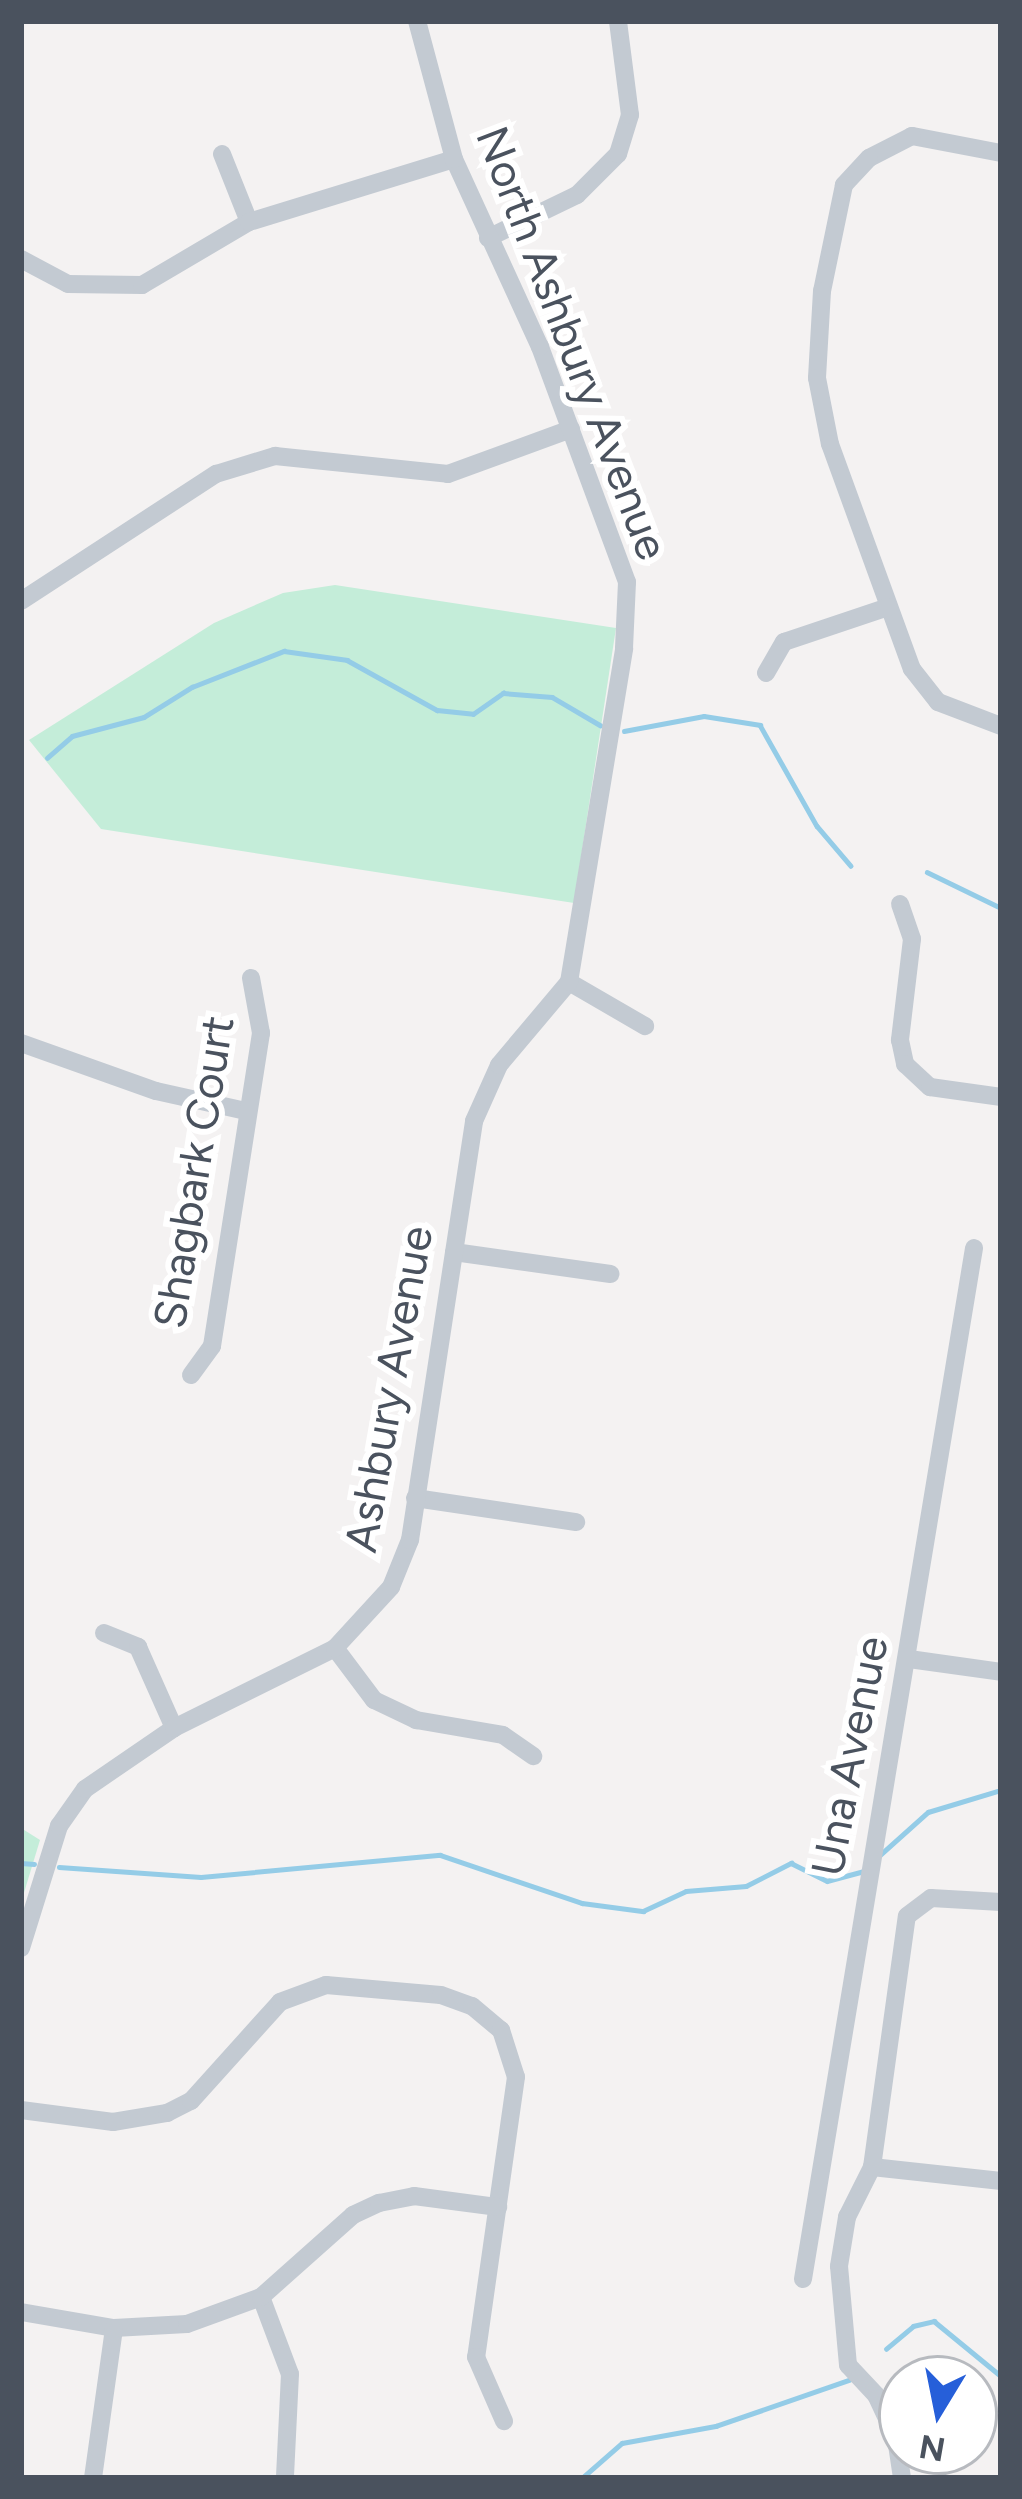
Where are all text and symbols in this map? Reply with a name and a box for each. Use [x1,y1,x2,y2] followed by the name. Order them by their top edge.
[464,119,680,567] street label: North Ashbury Avenue
[143,1012,245,1332] street label: Shagbark Court
[334,1222,444,1556] street label: Ashbury Avenue
[800,1631,900,1881] street label: Una Avenue
[878,2355,998,2475] north arrow
[916,2427,948,2469] text: N

